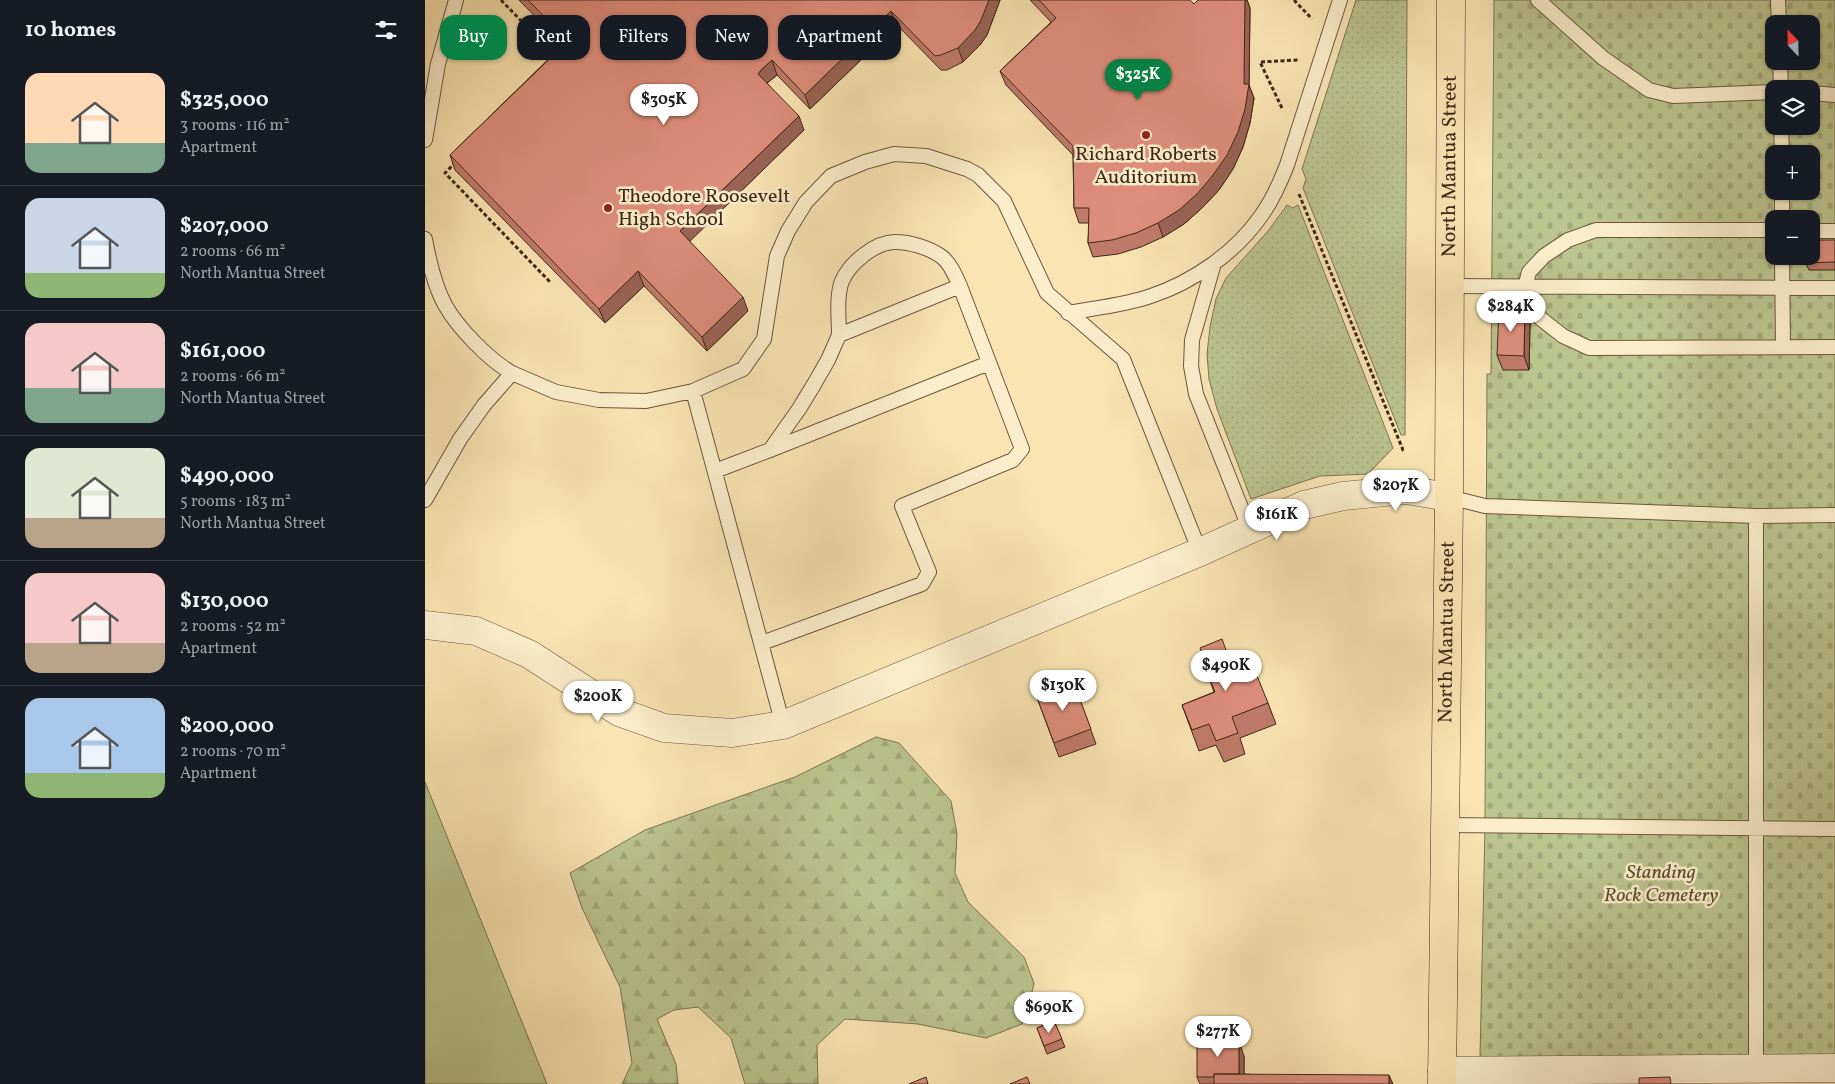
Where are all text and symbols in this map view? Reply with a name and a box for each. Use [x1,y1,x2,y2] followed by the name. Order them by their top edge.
[440,15,507,60] chip: Buy
[517,15,590,60] chip: Rent
[600,15,686,60] chip: Filters
[696,15,768,60] chip: New
[778,15,901,60] chip: Apartment
[1765,15,1820,70] north arrow
[1765,15,1820,265] map controls
[25,16,116,45] text: 10 homes
[372,16,400,44] icon: filters
[1103,58,1173,101] pin: $325K
[1116,64,1160,86] text: $325K
[1436,75,1465,257] street label: North Mantua Street
[1765,80,1820,135] button: layers
[629,84,699,126] pin: $305K
[180,86,269,115] text: $325,000
[641,89,687,111] text: $305K
[65,93,125,153] icon: home
[180,115,289,137] text: 3 rooms · 116 m²
[1140,129,1152,141] marker: Richard Roberts Auditorium
[180,137,257,159] text: Apartment
[1075,141,1217,192] place label: Richard Roberts Auditorium
[1765,145,1820,200] button: +
[618,183,790,234] place label: Theodore Roosevelt High School
[602,202,614,214] marker: Theodore Roosevelt High School
[1765,210,1820,265] button: −
[180,212,269,241] text: $207,000
[65,218,125,278] icon: home
[180,241,286,263] text: 2 rooms · 66 m²
[180,263,326,285] text: North Mantua Street
[1476,290,1546,333] pin: $284K
[1488,296,1534,318] text: $284K
[180,337,265,366] text: $161,000
[65,343,125,403] icon: home
[180,366,286,388] text: 2 rooms · 66 m²
[180,388,326,410] text: North Mantua Street
[180,462,274,491] text: $490,000
[65,468,125,528] icon: home
[1361,470,1431,512] pin: $207K
[1373,475,1419,497] text: $207K
[180,491,291,513] text: 5 rooms · 183 m²
[1242,498,1312,541] pin: $161K
[1256,504,1298,526] text: $161K
[180,513,326,535] text: North Mantua Street
[1432,541,1462,723] street label: North Mantua Street
[180,587,269,616] text: $130,000
[65,593,125,653] icon: home
[180,616,286,638] text: 2 rooms · 52 m²
[180,638,257,660] text: Apartment
[1191,650,1261,692] pin: $490K
[1202,655,1250,677] text: $490K
[1028,670,1098,712] pin: $130K
[1041,675,1085,697] text: $130K
[563,680,633,723] pin: $200K
[574,686,622,708] text: $200K
[180,712,274,741] text: $200,000
[65,718,125,778] icon: home
[180,741,286,763] text: 2 rooms · 70 m²
[180,763,257,785] text: Apartment
[1604,859,1718,910] park label: Standing Rock Cemetery
[1014,992,1084,1034] pin: $690K
[1025,997,1073,1019] text: $690K
[1183,1016,1253,1058] pin: $277K
[1196,1021,1240,1043] text: $277K

